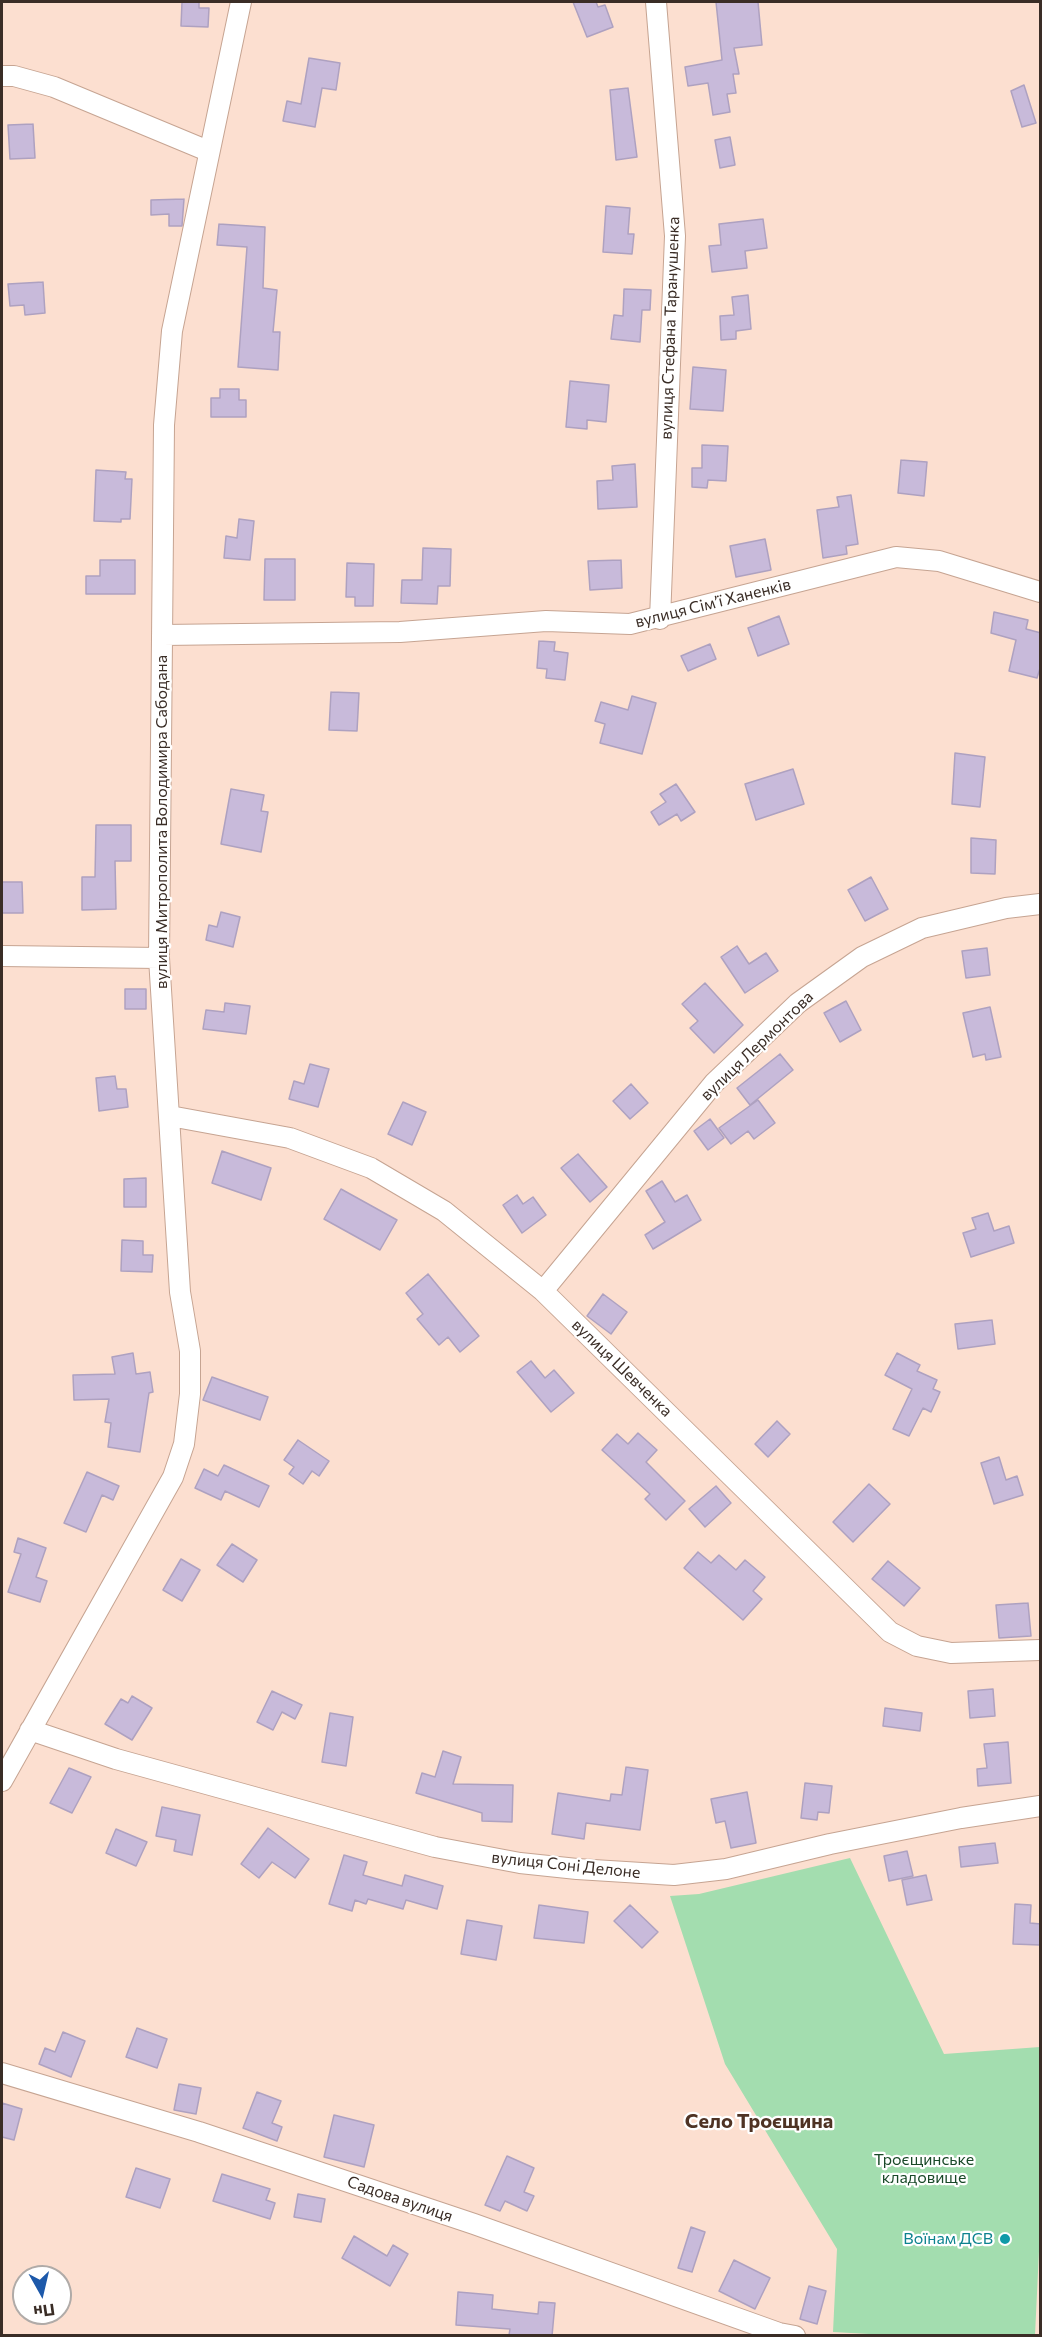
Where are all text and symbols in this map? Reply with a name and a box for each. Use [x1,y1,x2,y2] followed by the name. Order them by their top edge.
[657,216,683,440] street label: вулиця Стефана Таранушенка
[633,574,793,632] street label: вулиця Сімʼї Ханенків
[152,655,172,989] street label: вулиця Митрополита Володимира Сабодана
[697,987,817,1105] street label: вулиця Лермонтова
[568,1315,676,1421] street label: вулиця Шевченка
[491,1848,641,1882] street label: вулиця Соні Делоне
[685,2109,833,2133] district label: Село Троєщина
[874,2150,974,2188] park label: Троєщинське кладовище
[345,2172,455,2226] street label: Садова вулиця
[903,2229,993,2249] place label: Воїнам ДСВ
[998,2232,1012,2246] marker: Воїнам ДСВ
[12,2265,72,2325] north arrow
[32,2300,56,2322] text: Пн

